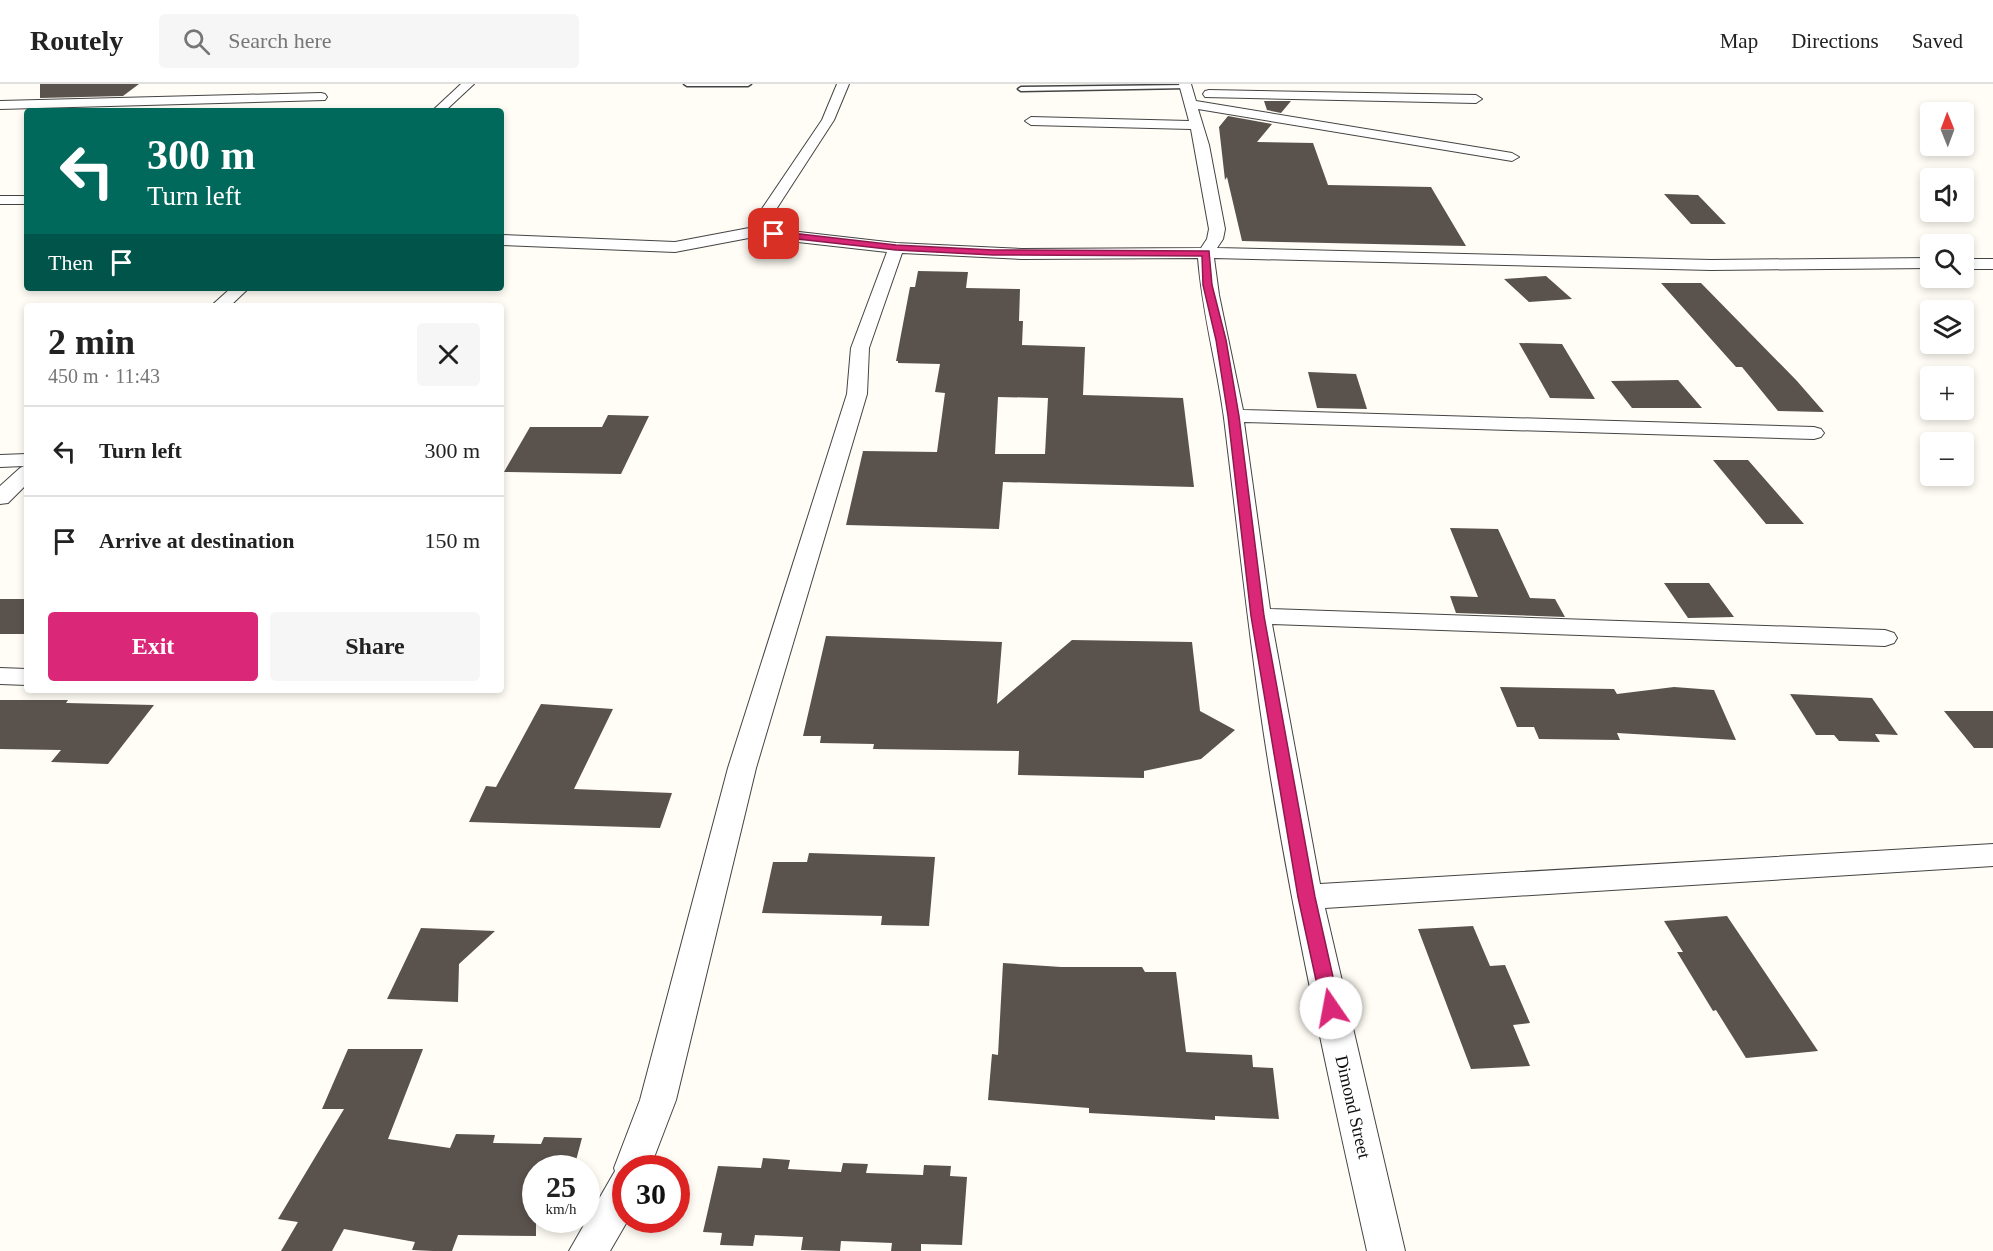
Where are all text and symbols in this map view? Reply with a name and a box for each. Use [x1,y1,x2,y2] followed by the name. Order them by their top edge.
[159,14,579,68] search box
[30,25,123,56] text: Routely
[180,25,213,58] icon: search
[228,28,332,53] text: Search here
[1720,29,1758,53] text: Map
[1791,29,1879,53] text: Directions
[1912,29,1963,53] text: Saved
[1920,102,1974,156] north arrow
[1920,102,1974,486] map controls
[48,132,126,210] icon: left
[147,132,256,178] text: 300 m
[1920,168,1974,222] button: sound
[147,181,241,211] text: Turn left
[748,208,799,259] pin
[757,217,790,250] icon: arrive
[1920,234,1974,288] button: search
[105,246,138,279] icon: arrive
[48,250,93,275] text: Then
[1920,300,1974,354] button: layers
[48,322,135,362] text: 2 min
[417,323,480,386] button: close
[48,365,160,387] text: 450 m · 11:43
[1920,366,1974,420] button: +
[1920,432,1974,486] button: −
[48,435,81,468] icon: left
[99,438,182,463] text: Turn left
[424,438,480,463] text: 300 m
[48,525,81,558] icon: arrive
[99,528,295,553] text: Arrive at destination
[424,528,480,553] text: 150 m
[48,612,258,681] button: Exit
[270,612,480,681] button: Share
[1299,976,1363,1040] position arrow
[1331,1053,1375,1161] street label: Dimond Street
[612,1155,690,1233] speed limit sign: 30
[546,1170,576,1203] text: 25
[546,1201,576,1217] text: km/h

